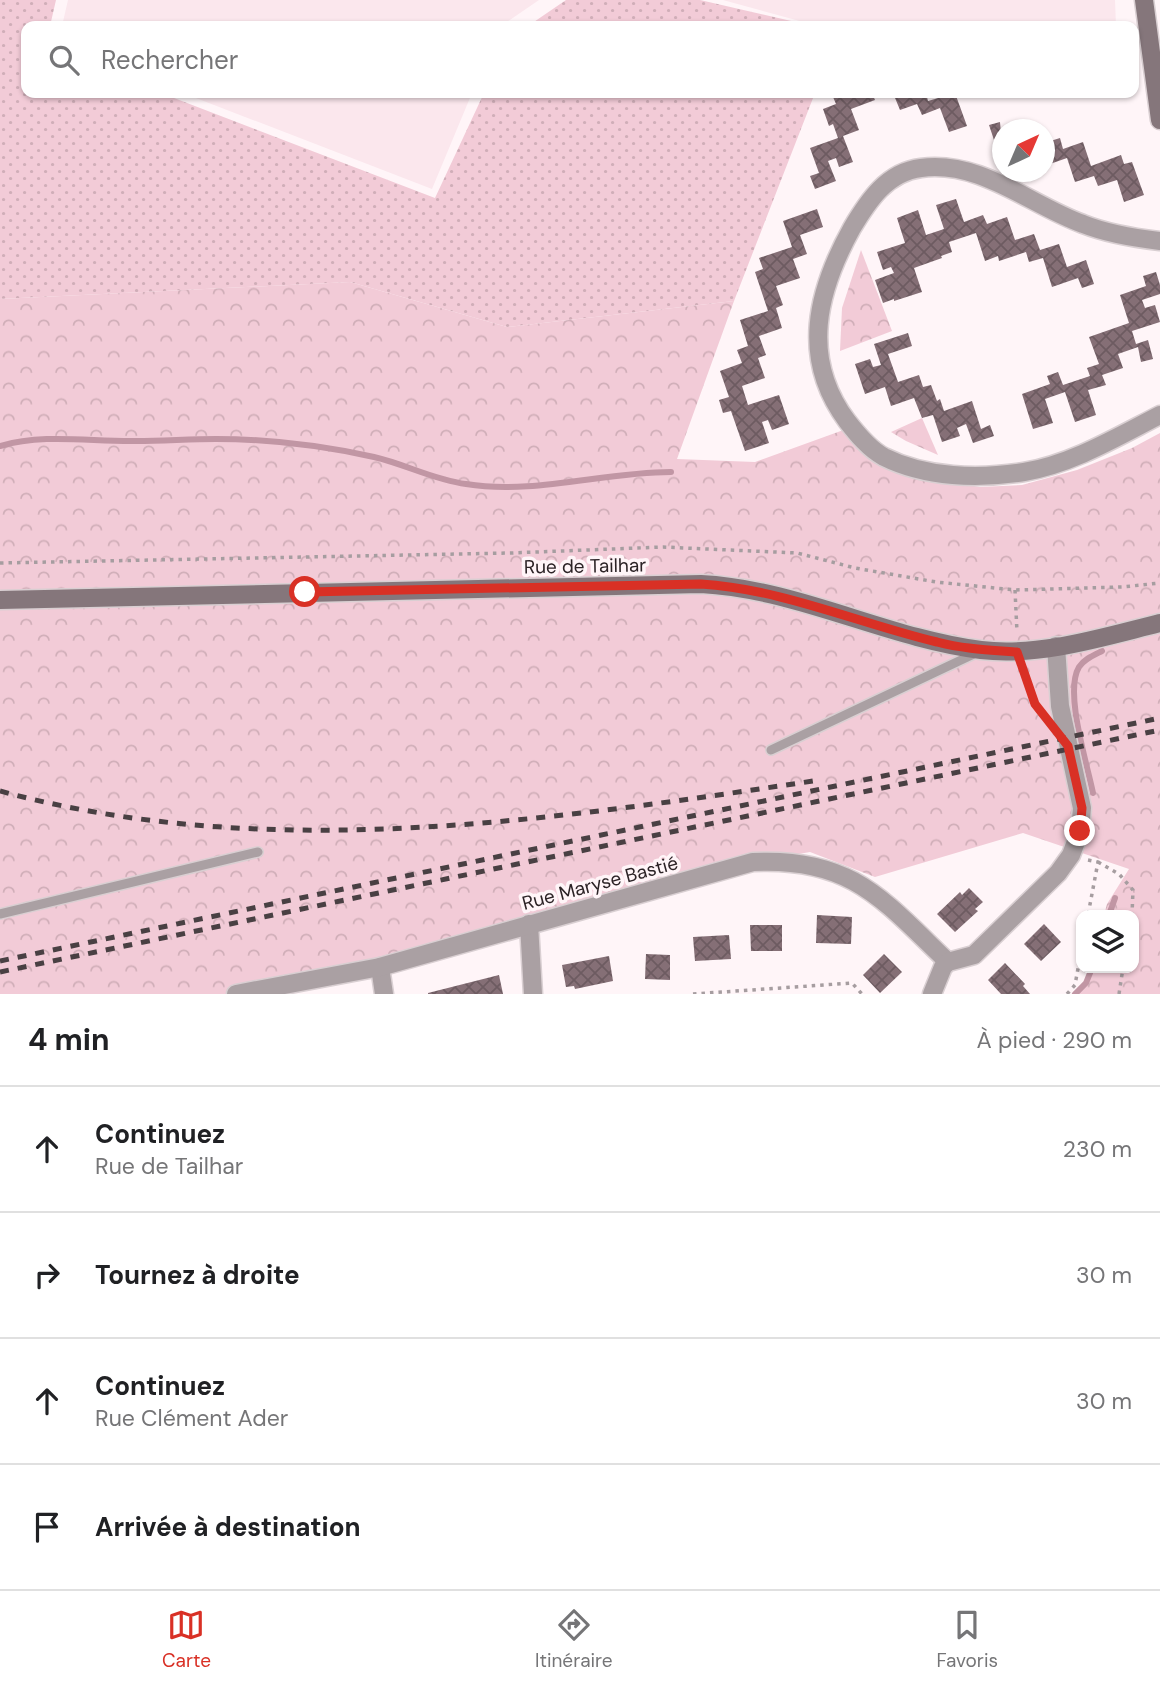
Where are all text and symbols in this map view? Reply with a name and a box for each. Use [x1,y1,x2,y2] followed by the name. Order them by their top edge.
[21,21,1139,98] search box
[45,41,83,79] icon: search
[101,43,238,77] text: Rechercher
[992,119,1055,182] north arrow
[524,552,646,580] street label: Rue de Tailhar
[289,576,320,607] route start
[1064,815,1095,846] route end
[519,850,681,916] street label: Rue Maryse Bastié
[1076,910,1139,973] map controls
[1076,910,1139,973] button: layers
[28,1020,110,1059] text: 4 min
[977,1025,1132,1055] text: À pied · 290 m
[95,1117,225,1151] text: Continuez
[28,1130,66,1168] icon: ahead
[1063,1134,1132,1164] text: 230 m
[95,1151,243,1181] text: Rue de Tailhar
[28,1256,66,1294] icon: right
[95,1258,300,1292] text: Tournez à droite
[1076,1260,1132,1290] text: 30 m
[95,1369,225,1403] text: Continuez
[28,1382,66,1420] icon: ahead
[1076,1386,1132,1416] text: 30 m
[95,1403,288,1433] text: Rue Clément Ader
[28,1508,66,1546] icon: arrive
[95,1510,361,1544] text: Arrivée à destination
[162,1606,211,1673] tab: Carte
[535,1606,613,1673] tab: Itinéraire
[937,1606,998,1673] tab: Favoris

